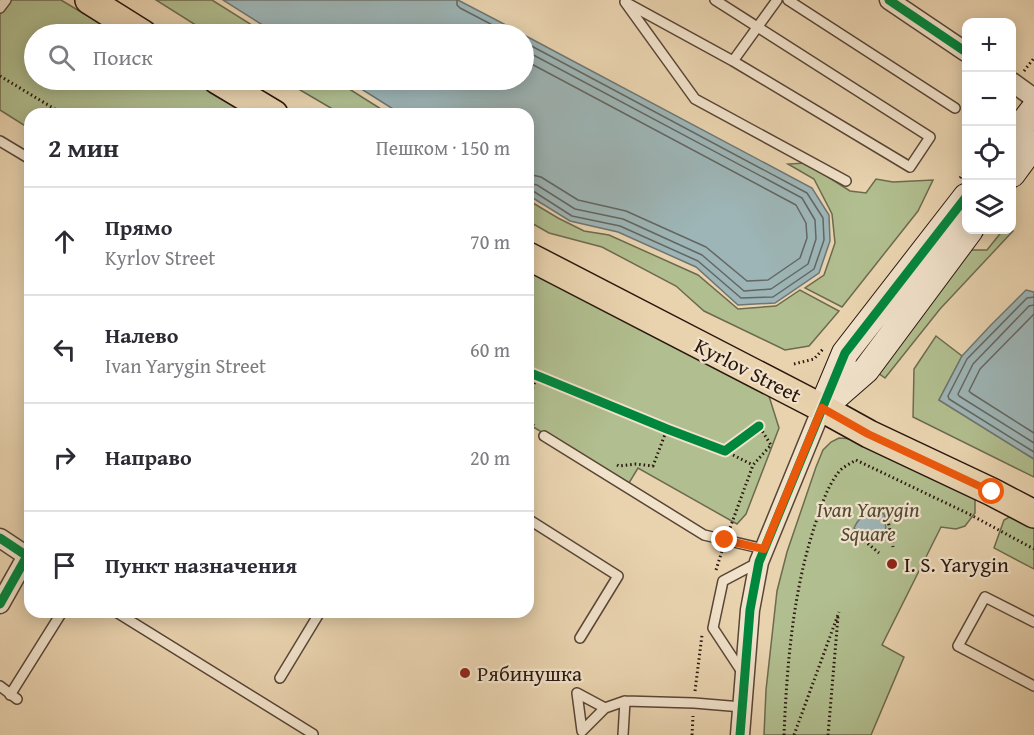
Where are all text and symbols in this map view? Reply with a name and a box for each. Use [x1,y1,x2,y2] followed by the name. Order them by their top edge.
[962,18,1016,234] map controls
[962,18,1016,72] button: +
[24,24,534,90] search box
[45,41,78,74] icon: search
[93,41,153,73] text: Поиск
[962,72,1016,126] button: −
[962,126,1016,180] button: locate
[48,128,119,167] text: 2 мин
[376,133,510,162] text: Пешком · 150 m
[962,180,1016,234] button: layers
[105,211,172,243] text: Прямо
[48,225,81,258] icon: ahead
[470,227,510,256] text: 70 m
[105,243,215,272] text: Kyrlov Street
[105,319,178,351] text: Налево
[689,330,807,410] street label: Kyrlov Street
[48,333,81,366] icon: left
[470,335,510,364] text: 60 m
[105,351,266,380] text: Ivan Yarygin Street
[48,441,81,474] icon: right
[105,441,192,473] text: Направо
[470,443,510,472] text: 20 m
[978,478,1004,504] route start
[816,494,920,549] park label: Ivan Yarygin Square
[711,526,737,552] route end
[48,549,81,582] icon: arrive
[105,549,297,581] text: Пункт назначения
[904,549,1009,580] place label: I. S. Yarygin
[885,557,899,571] marker: I. S. Yarygin
[477,658,582,689] place label: Рябинушка
[458,666,472,680] marker: Рябинушка

